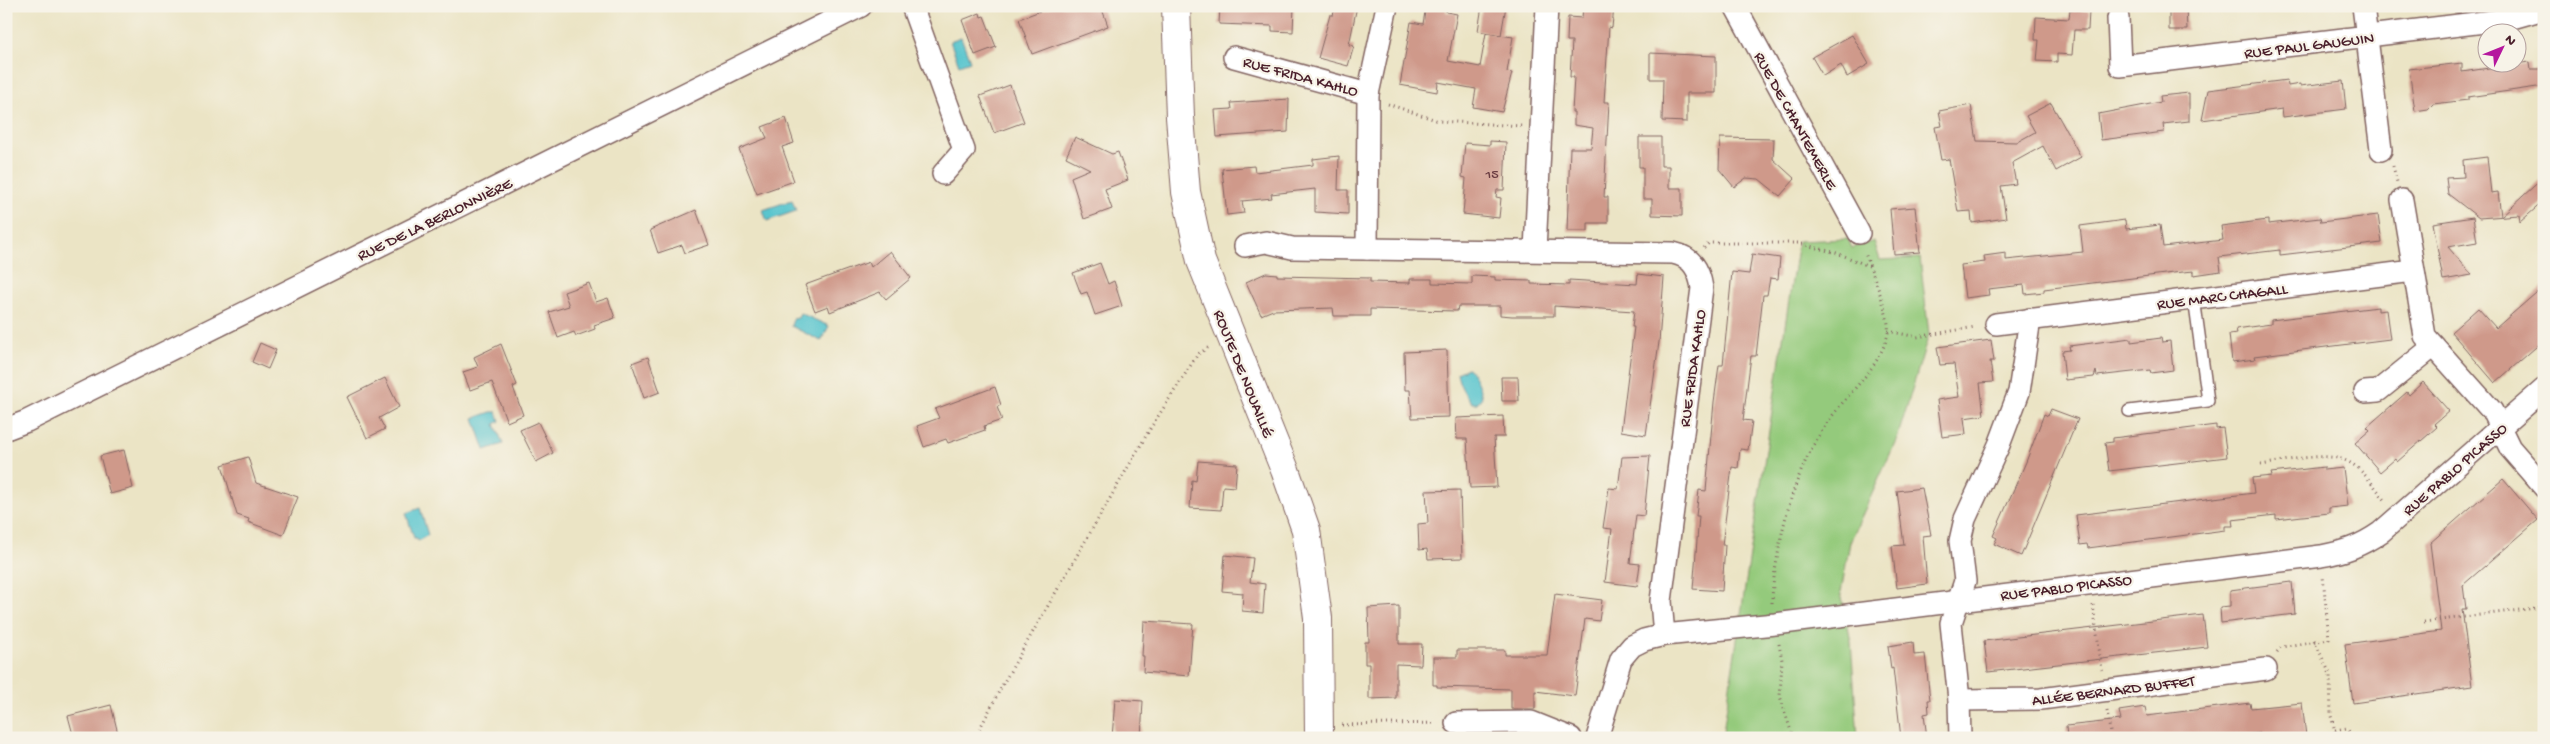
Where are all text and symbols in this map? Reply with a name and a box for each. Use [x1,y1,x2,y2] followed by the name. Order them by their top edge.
[2478,22,2528,72] north arrow
[2243,30,2376,65] street label: RUE PAUL GAUGUIN
[2500,32,2519,50] text: N
[1748,49,1840,195] street label: RUE DE CHANTEMERLE
[1240,54,1360,103] street label: RUE FRIDA KAHLO
[1484,167,1499,184] house number: 15
[355,175,517,267] street label: RUE DE LA BERLONNIÈRE
[2156,281,2290,316] street label: RUE MARC CHAGALL
[1208,308,1276,442] street label: ROUTE DE NOUAILLÉ
[1677,308,1712,428] street label: RUE FRIDA KAHLO
[2400,420,2513,521] street label: RUE PABLO PICASSO
[2000,572,2134,607] street label: RUE PABLO PICASSO
[2031,673,2197,712] street label: ALLÉE BERNARD BUFFET

